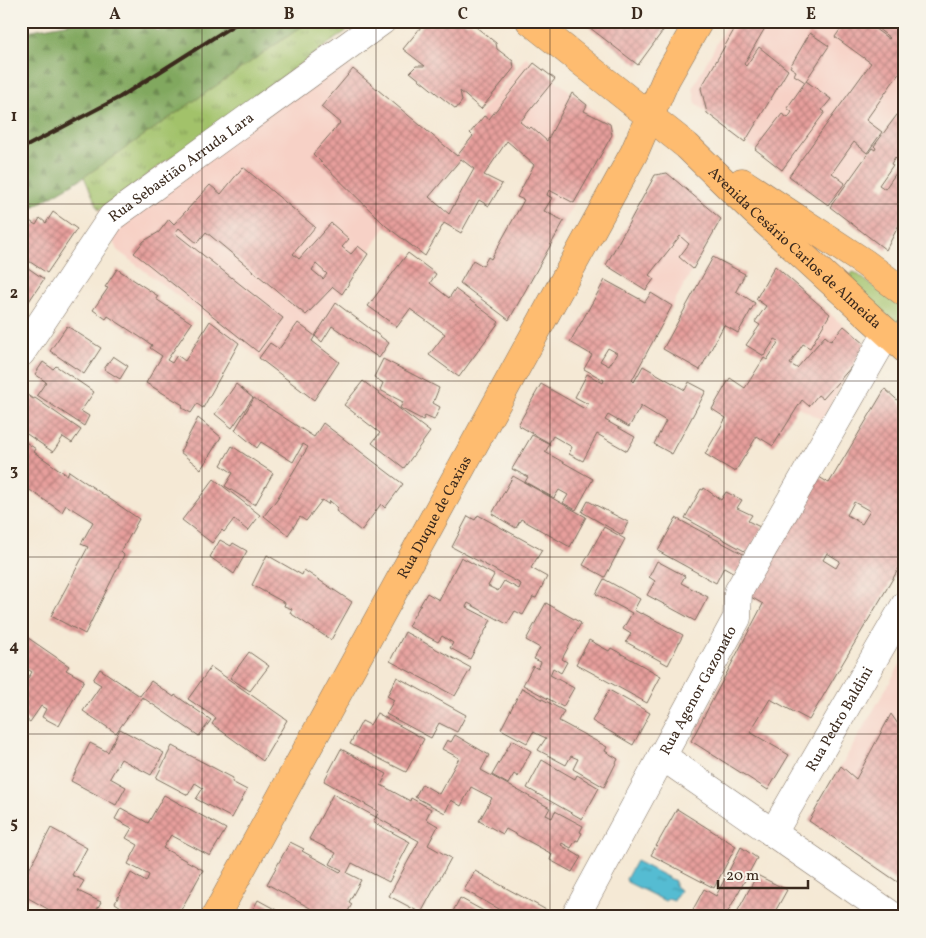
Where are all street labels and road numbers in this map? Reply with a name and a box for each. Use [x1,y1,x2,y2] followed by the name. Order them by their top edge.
[105,108,259,228] street label: Rua Sebastião Arruda Lara
[703,163,885,334] street label: Avenida Cesário Carlos de Almeida
[393,453,478,583] street label: Rua Duque de Caxias
[656,622,743,759] street label: Rua Agenor Gazonato
[802,663,879,776] street label: Rua Pedro Baldini

